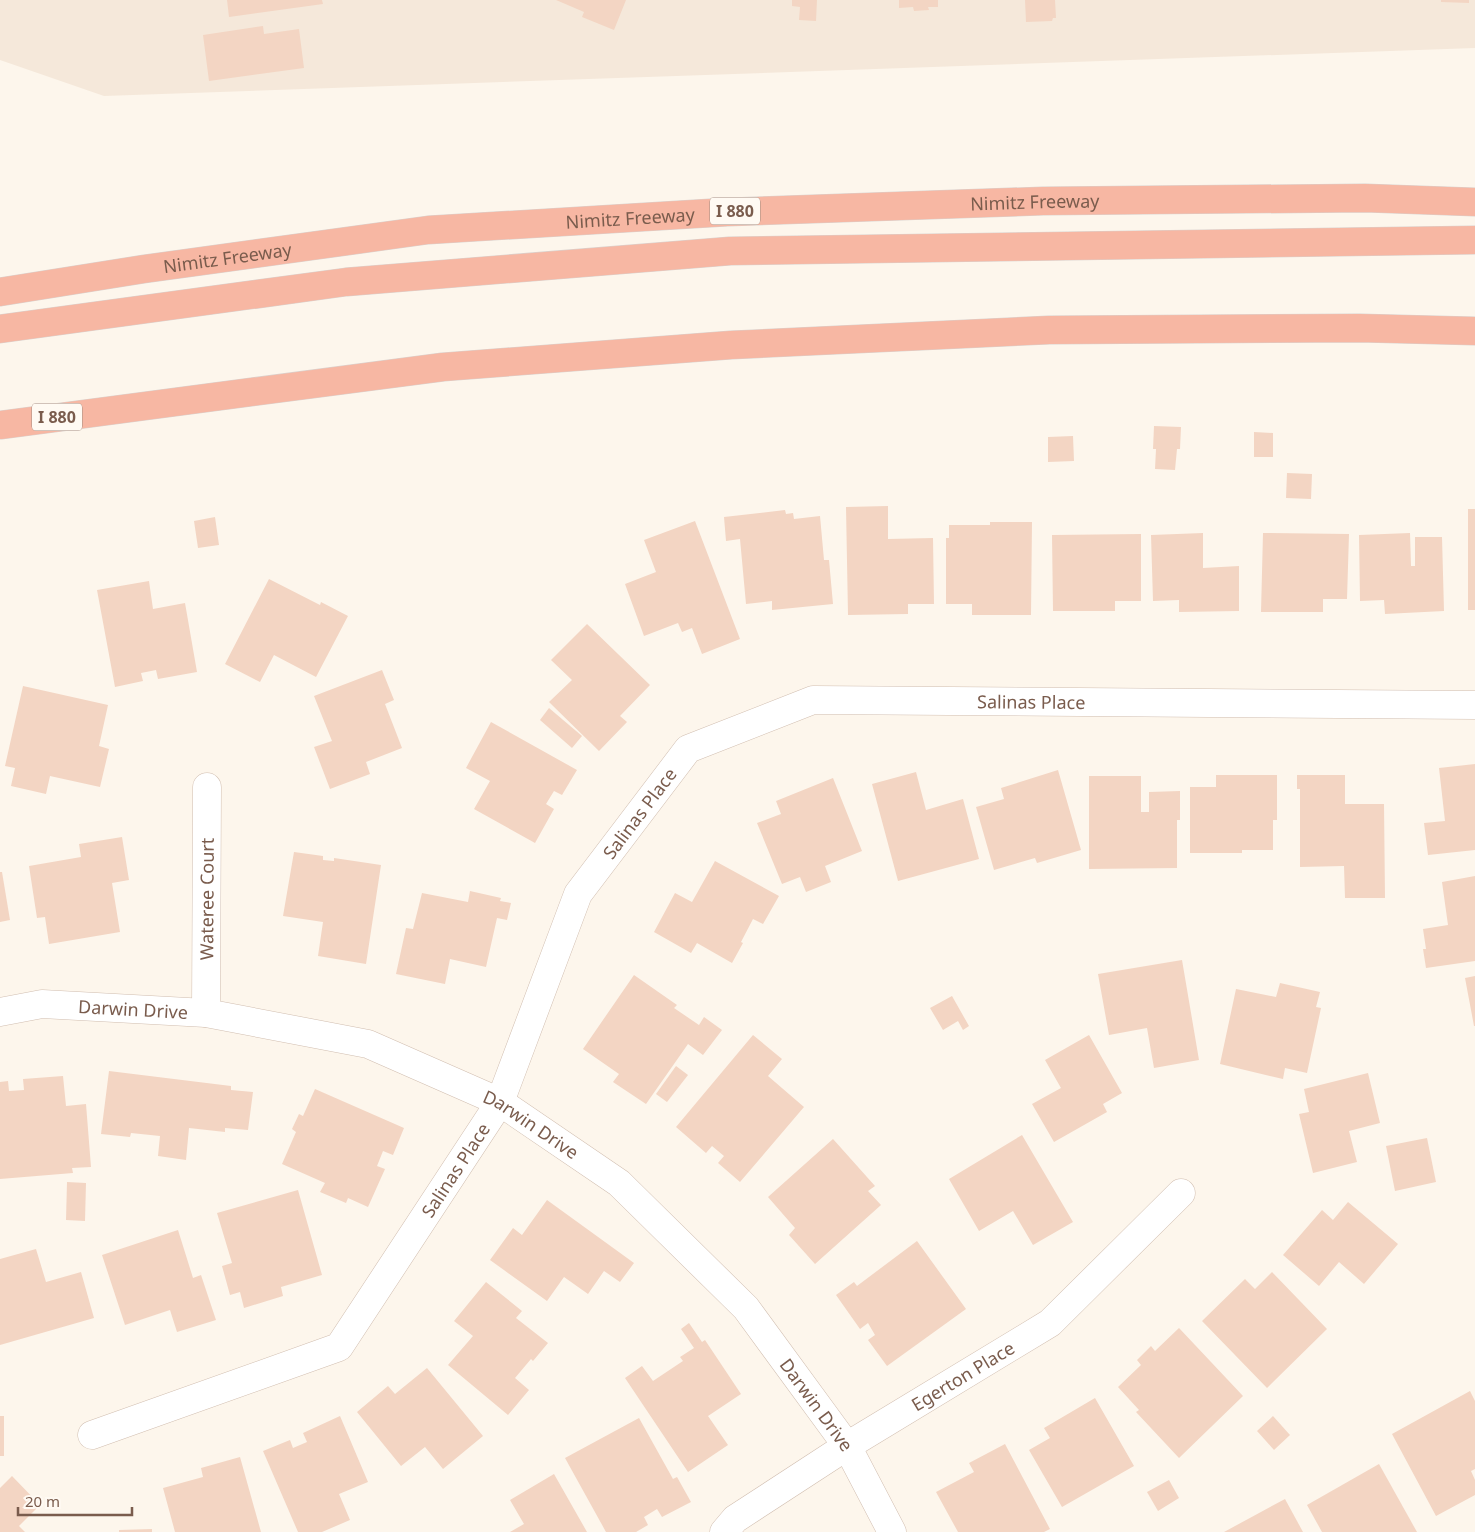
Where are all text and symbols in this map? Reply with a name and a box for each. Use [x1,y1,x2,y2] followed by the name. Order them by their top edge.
[970,188,1100,216] street label: Nimitz Freeway
[710,198,760,225] road number: I 880
[565,202,696,234] street label: Nimitz Freeway
[162,237,294,278] street label: Nimitz Freeway
[32,404,82,431] road number: I 880
[977,689,1085,714] street label: Salinas Place
[597,763,682,864] street label: Salinas Place
[194,837,219,960] street label: Wateree Court
[78,994,189,1024] street label: Darwin Drive
[480,1084,583,1164] street label: Darwin Drive
[416,1118,495,1222] street label: Salinas Place
[907,1335,1019,1416] street label: Egerton Place
[775,1353,859,1456] street label: Darwin Drive
[18,1484,131,1516] scale bar
[25,1491,60,1511] text: 20 m

